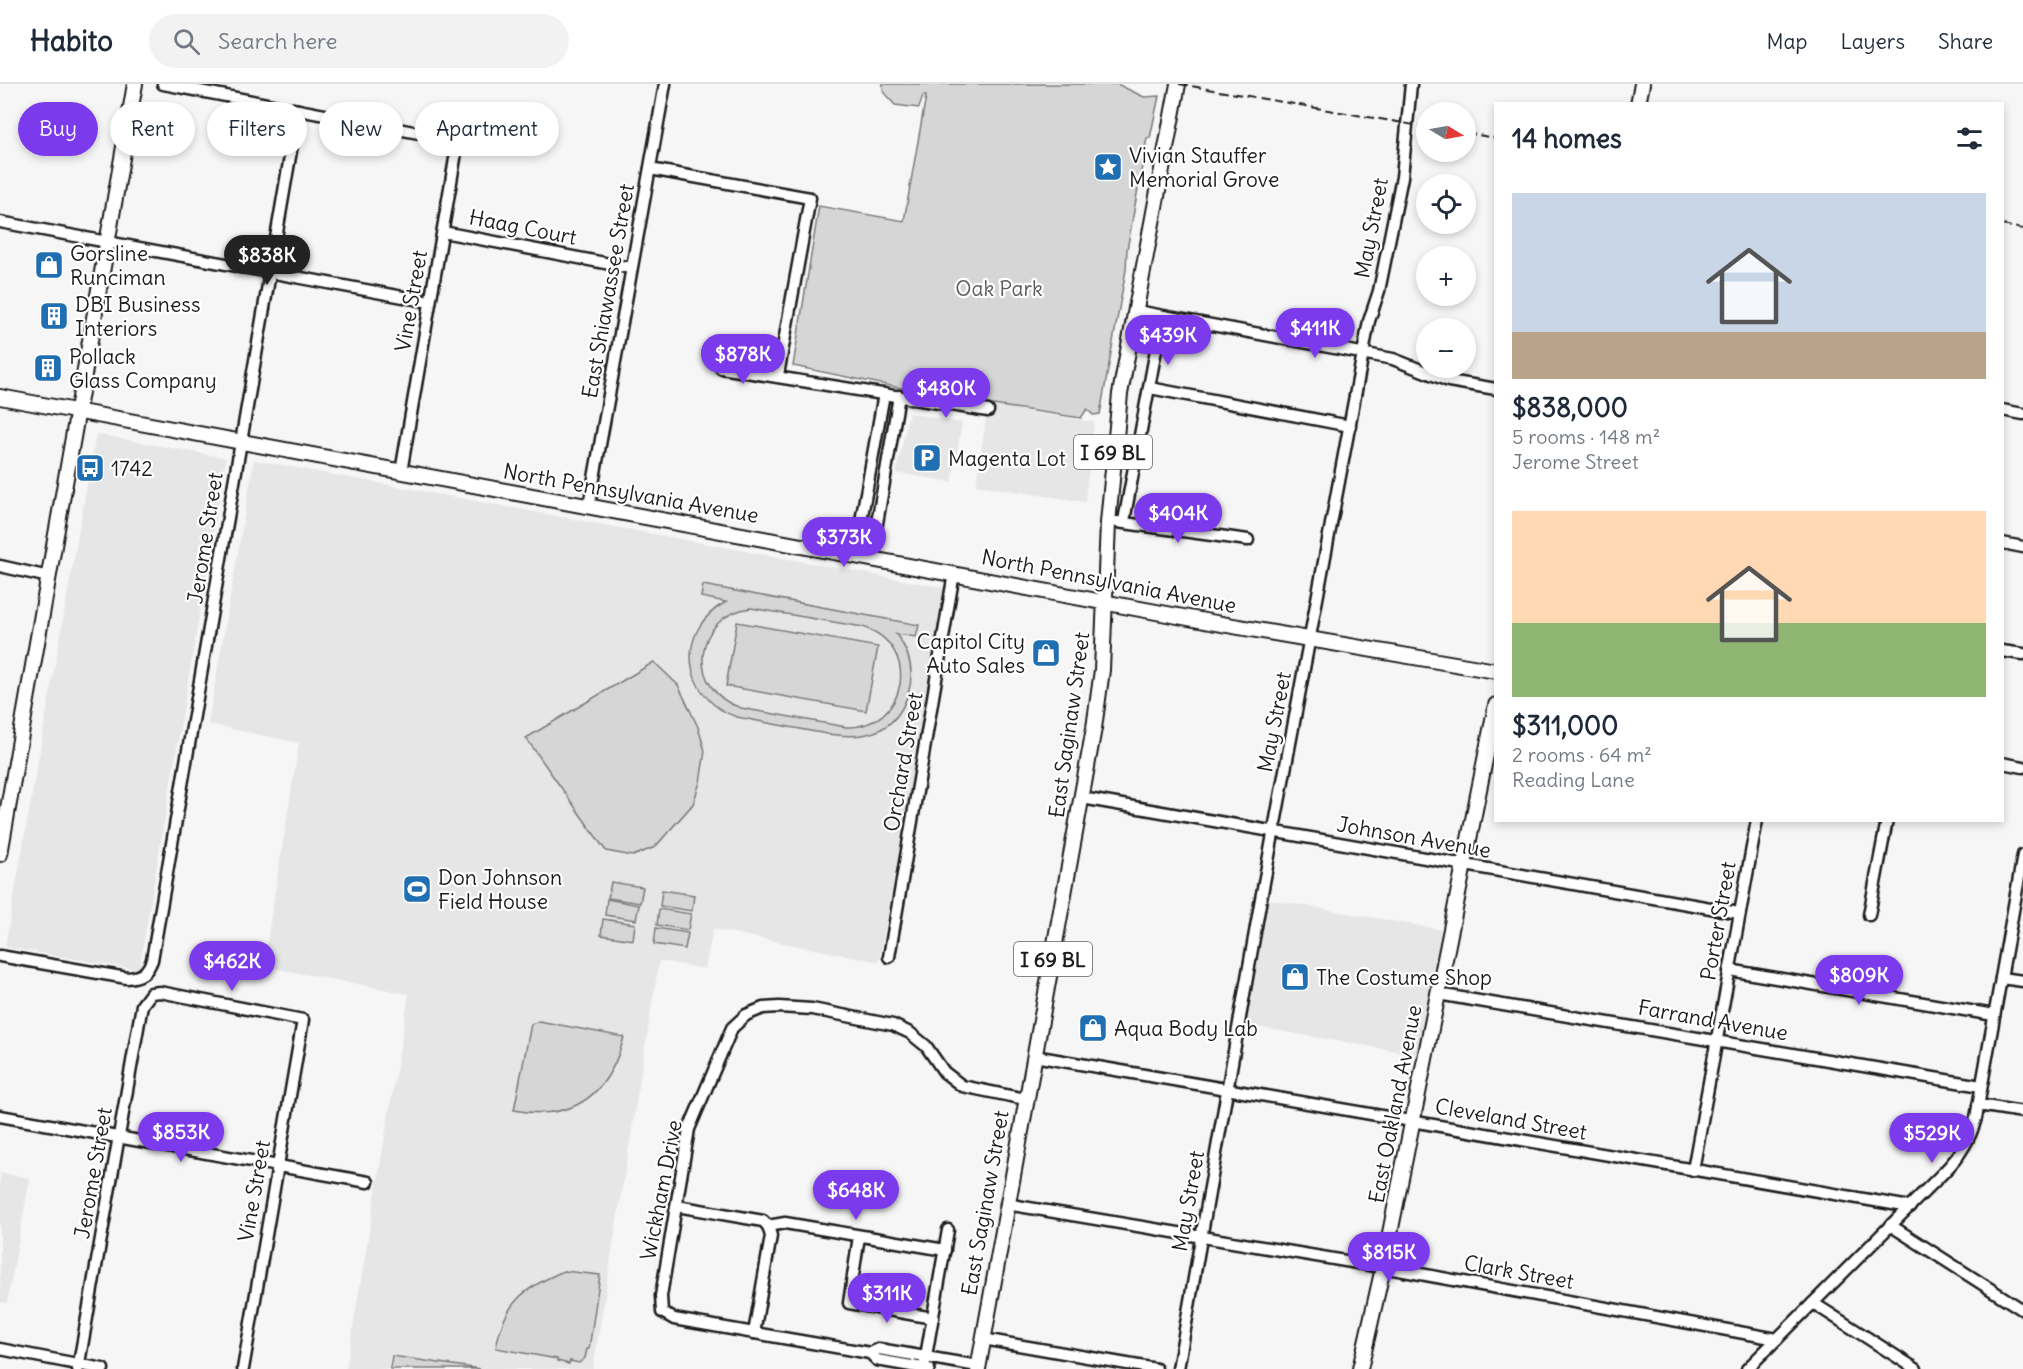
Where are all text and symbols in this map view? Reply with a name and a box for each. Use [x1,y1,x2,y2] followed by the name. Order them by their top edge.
[149,14,569,68] search box
[30,23,113,59] text: Habito
[170,25,203,58] icon: search
[218,27,337,55] text: Search here
[1767,28,1807,55] text: Map
[1840,28,1905,55] text: Layers
[1938,28,1993,55] text: Share
[18,102,98,156] chip: Buy
[110,102,195,156] chip: Rent
[207,102,307,156] chip: Filters
[319,102,403,156] chip: New
[415,102,559,156] chip: Apartment
[1416,102,1476,162] north arrow
[1416,102,1476,378] map controls
[1512,122,1622,155] text: 14 homes
[1953,122,1986,155] icon: filters
[1129,142,1279,193] place label: Vivian Stauffer Memorial Grove
[1092,151,1124,183] place icon: Vivian Stauffer Memorial Grove
[1416,174,1476,234] button: locate
[1348,175,1394,281] street label: May Street
[576,182,640,400] street label: East Shiawassee Street
[467,203,579,251] street label: Haag Court
[1695,232,1803,340] icon: home
[225,235,309,286] pin: $838K
[70,240,166,291] place label: Gorsline Runciman
[238,242,296,267] text: $838K
[1416,246,1476,306] button: +
[389,248,433,354] street label: Vine Street
[33,249,65,281] shop icon: Gorsline Runciman
[955,275,1043,302] park label: Oak Park
[75,291,200,342] place label: DBI Business Interiors
[38,300,70,332] building icon: DBI Business Interiors
[1273,308,1357,359] pin: $411K
[1126,315,1210,366] pin: $439K
[1290,315,1340,340] text: $411K
[1416,318,1476,378] button: −
[1139,322,1197,347] text: $439K
[701,334,785,385] pin: $878K
[715,341,771,366] text: $878K
[69,343,217,394] place label: Pollack Glass Company
[32,352,64,384] building icon: Pollack Glass Company
[904,368,988,419] pin: $480K
[916,375,976,400] text: $480K
[1512,391,1628,424] text: $838,000
[1512,424,1660,449] text: 5 rooms · 148 m²
[1074,435,1152,469] road number: I 69 BL
[911,442,943,474] parking icon: Magenta Lot
[948,445,1066,472] place label: Magenta Lot
[1512,449,1639,474] text: Jerome Street
[74,452,106,484] bus stop icon: 1742
[111,455,153,482] place label: 1742
[501,457,761,529] street label: North Pennsylvania Avenue
[181,470,229,606] street label: Jerome Street
[1136,493,1220,544] pin: $404K
[1148,500,1208,525] text: $404K
[802,517,886,568] pin: $373K
[816,524,872,549] text: $373K
[979,543,1239,619] street label: North Pennsylvania Avenue
[1695,550,1803,658] icon: home
[917,628,1025,679] place label: Capitol City Auto Sales
[1043,630,1095,820] street label: East Saginaw Street
[1030,637,1062,669] shop icon: Capitol City Auto Sales
[1251,669,1297,775] street label: May Street
[877,690,929,834] street label: Orchard Street
[1512,709,1618,742] text: $311,000
[1512,742,1652,767] text: 2 rooms · 64 m²
[1512,767,1635,792] text: Reading Lane
[1335,810,1493,864] street label: Johnson Avenue
[1694,859,1742,983] street label: Porter Street
[438,864,562,915] place label: Don Johnson Field House
[401,873,433,905] sports icon: Don Johnson Field House
[190,941,274,992] pin: $462K
[1014,942,1092,976] road number: I 69 BL
[203,948,261,973] text: $462K
[1817,955,1901,1006] pin: $809K
[1279,961,1311,993] shop icon: The Costume Shop
[1829,962,1889,987] text: $809K
[1316,964,1492,991] place label: The Costume Shop
[1636,994,1790,1046] street label: Farrand Avenue
[1363,1003,1427,1205] street label: East Oakland Avenue
[1077,1012,1109,1044] shop icon: Aqua Body Lab
[1114,1015,1258,1042] place label: Aqua Body Lab
[1433,1092,1589,1146] street label: Cleveland Street
[68,1105,118,1241] street label: Jerome Street
[955,1108,1015,1298] street label: East Saginaw Street
[139,1112,223,1163] pin: $853K
[1890,1113,1974,1164] pin: $529K
[634,1118,688,1262] street label: Wickham Drive
[152,1119,210,1144] text: $853K
[1903,1120,1961,1145] text: $529K
[232,1138,276,1244] street label: Vine Street
[1166,1149,1210,1253] street label: May Street
[814,1170,898,1221] pin: $648K
[827,1177,885,1202] text: $648K
[1347,1232,1431,1283] pin: $815K
[1362,1239,1416,1264] text: $815K
[1462,1249,1576,1295] street label: Clark Street
[845,1273,929,1324] pin: $311K
[862,1280,912,1305] text: $311K

